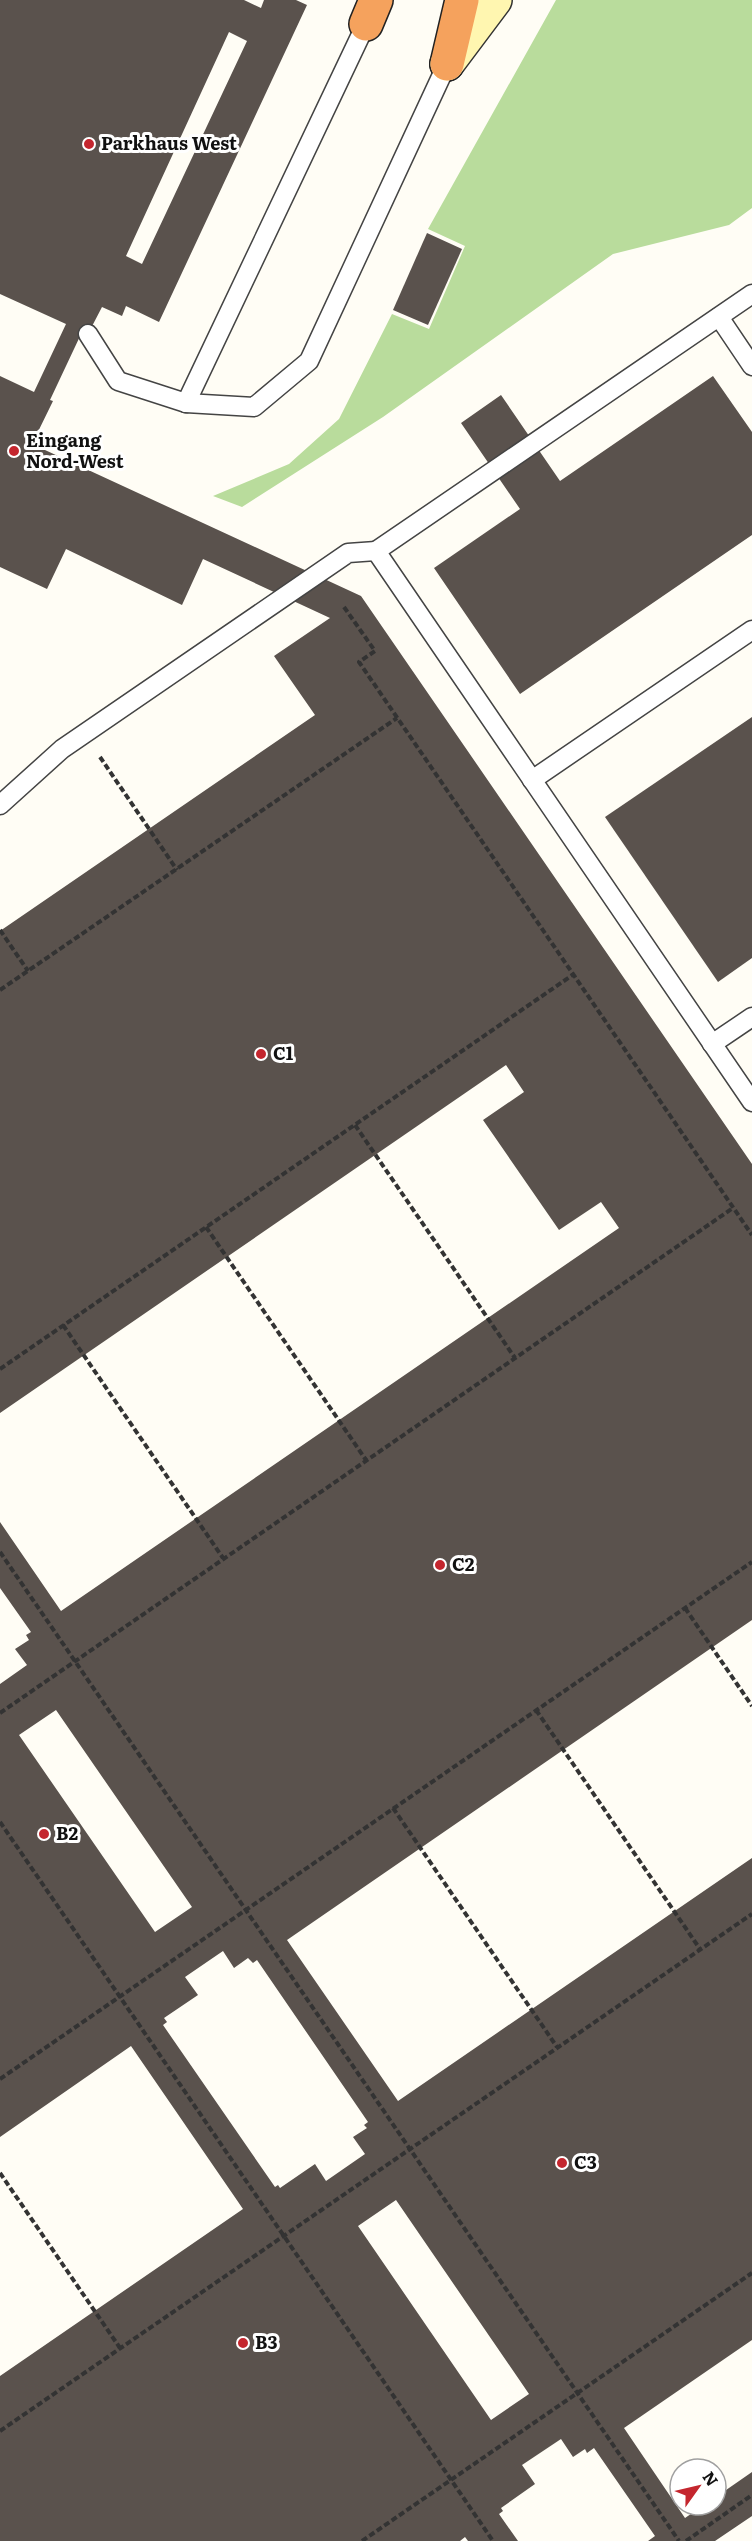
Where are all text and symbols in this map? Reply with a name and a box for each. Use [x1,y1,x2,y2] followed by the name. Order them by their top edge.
[101,129,237,156] place label: Parkhaus West
[82,137,96,151] marker: Parkhaus West
[26,426,124,474] place label: Eingang Nord-West
[7,444,21,458] marker: Eingang Nord-West
[273,1039,294,1066] place label: C1
[254,1047,268,1061] marker: C1
[452,1550,475,1577] place label: C2
[433,1558,447,1572] marker: C2
[56,1819,78,1846] place label: B2
[37,1827,51,1841] marker: B2
[574,2148,597,2175] place label: C3
[555,2156,569,2170] marker: C3
[255,2328,277,2355] place label: B3
[236,2336,250,2350] marker: B3
[668,2457,728,2517] north arrow
[698,2466,725,2490] text: N

